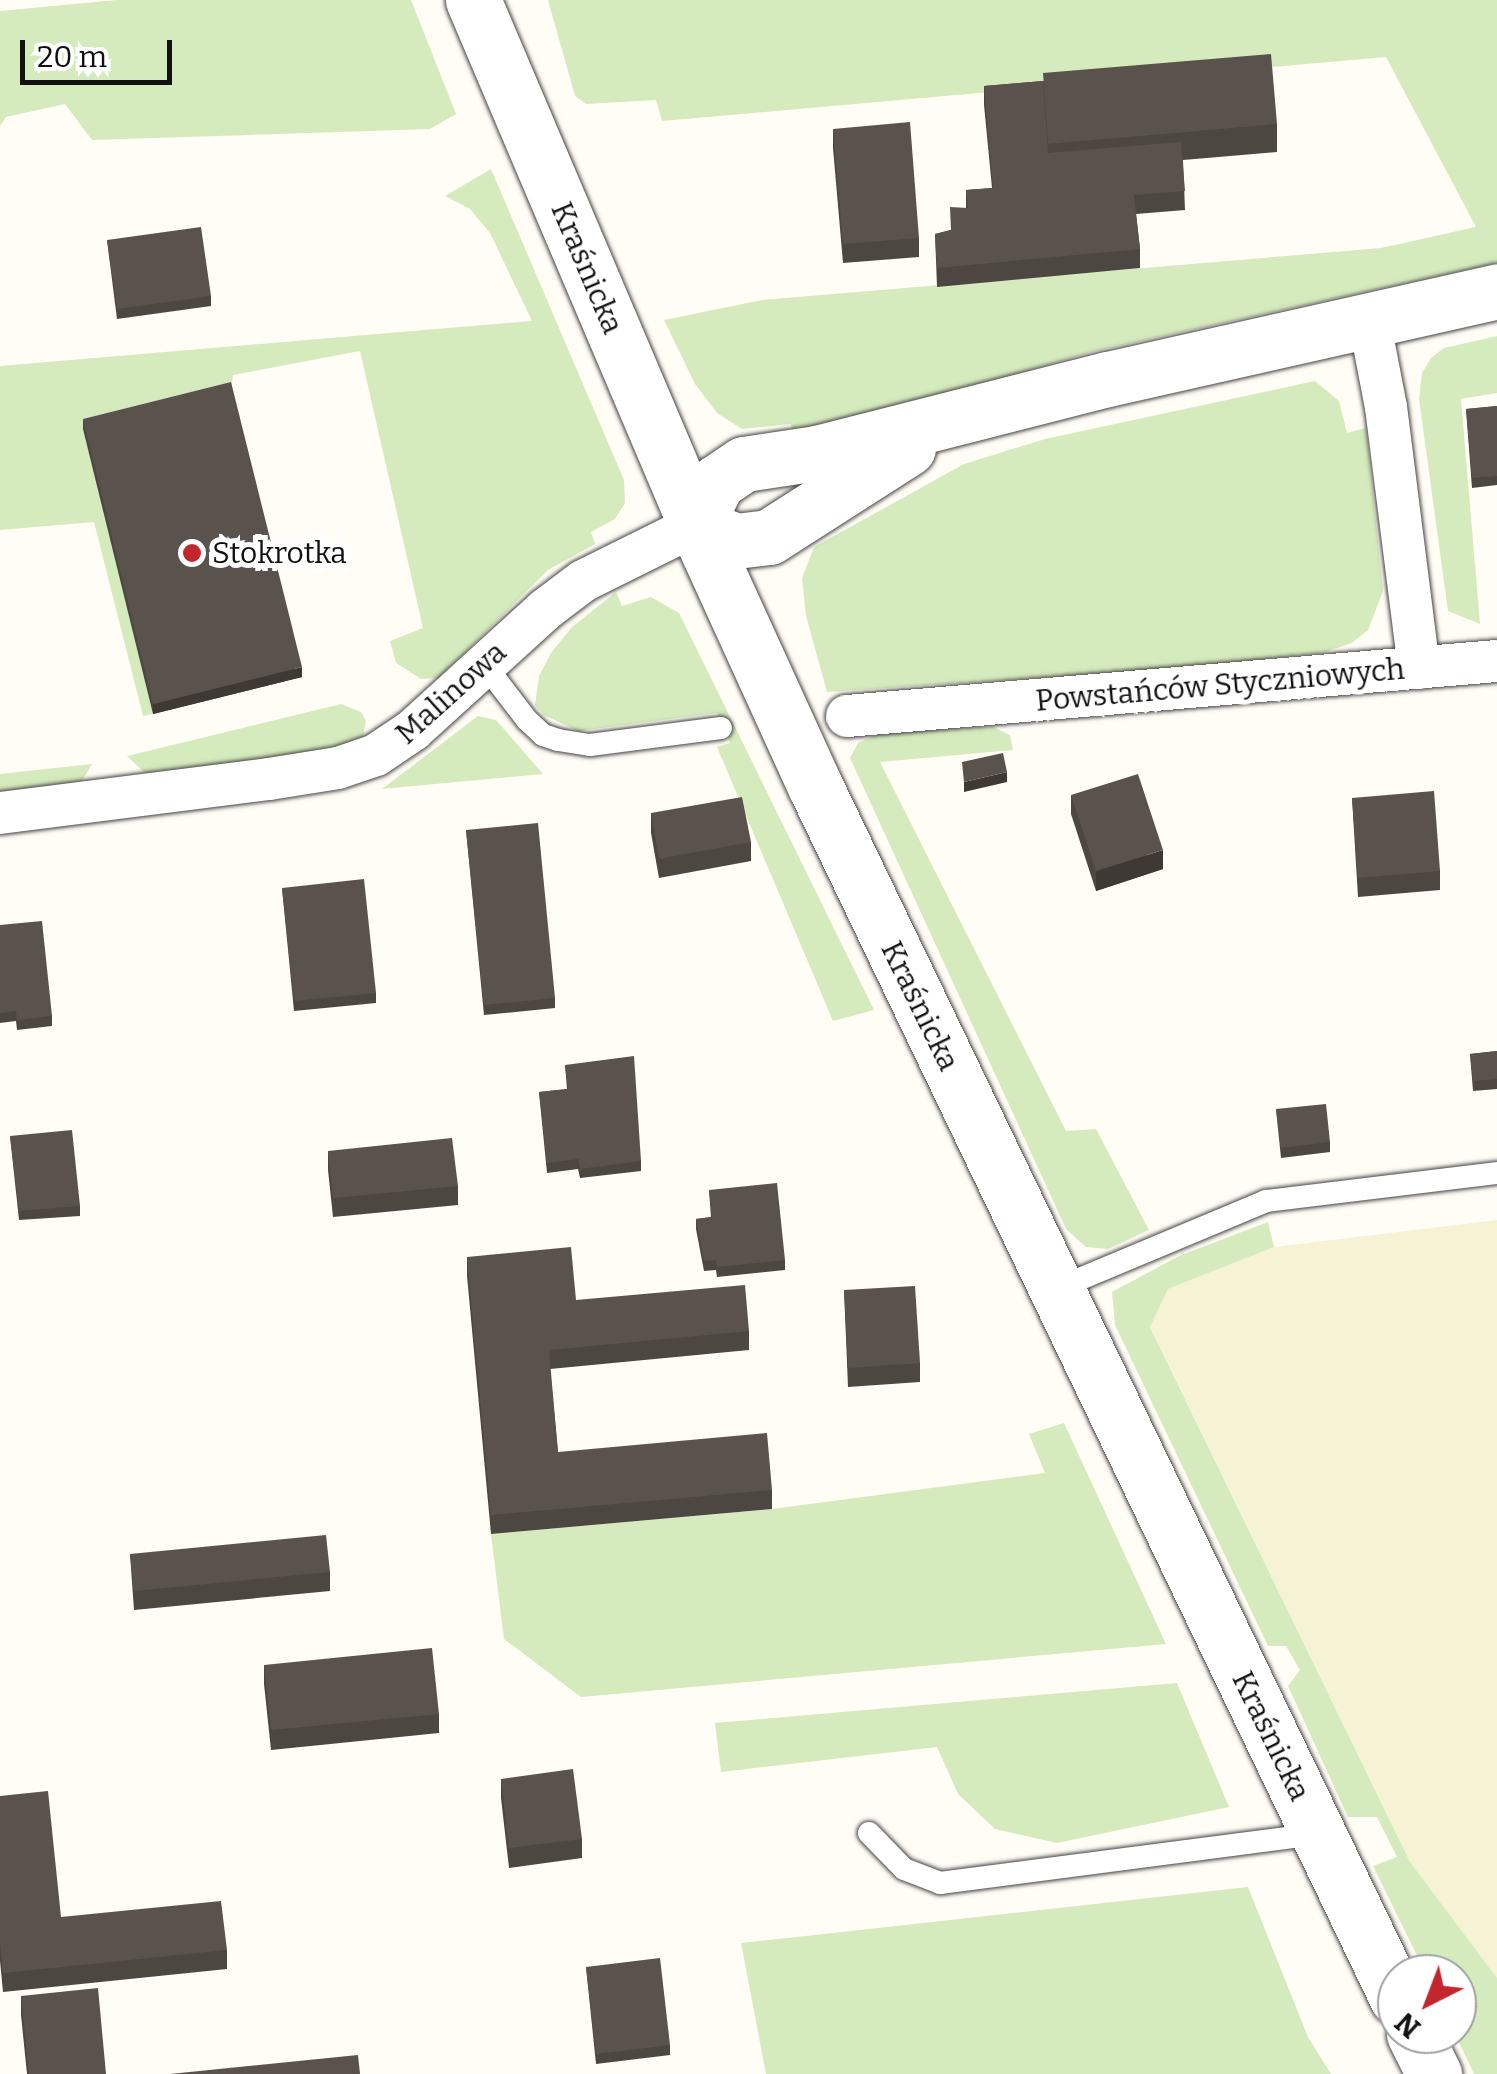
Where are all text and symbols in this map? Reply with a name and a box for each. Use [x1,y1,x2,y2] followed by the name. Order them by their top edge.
[25,20,178,82] scale bar
[37,39,107,75] text: 20 m
[543,197,631,339] street label: Kraśnicka
[212,535,347,571] place label: Stokrotka
[181,542,203,564] marker: Stokrotka
[389,634,513,752] street label: Malinowa
[1034,651,1406,719] street label: Powstańców Styczniowych
[873,935,967,1077] street label: Kraśnicka
[1224,1665,1318,1807] street label: Kraśnicka
[1377,1954,1477,2054] north arrow
[1389,2006,1427,2045] text: N

